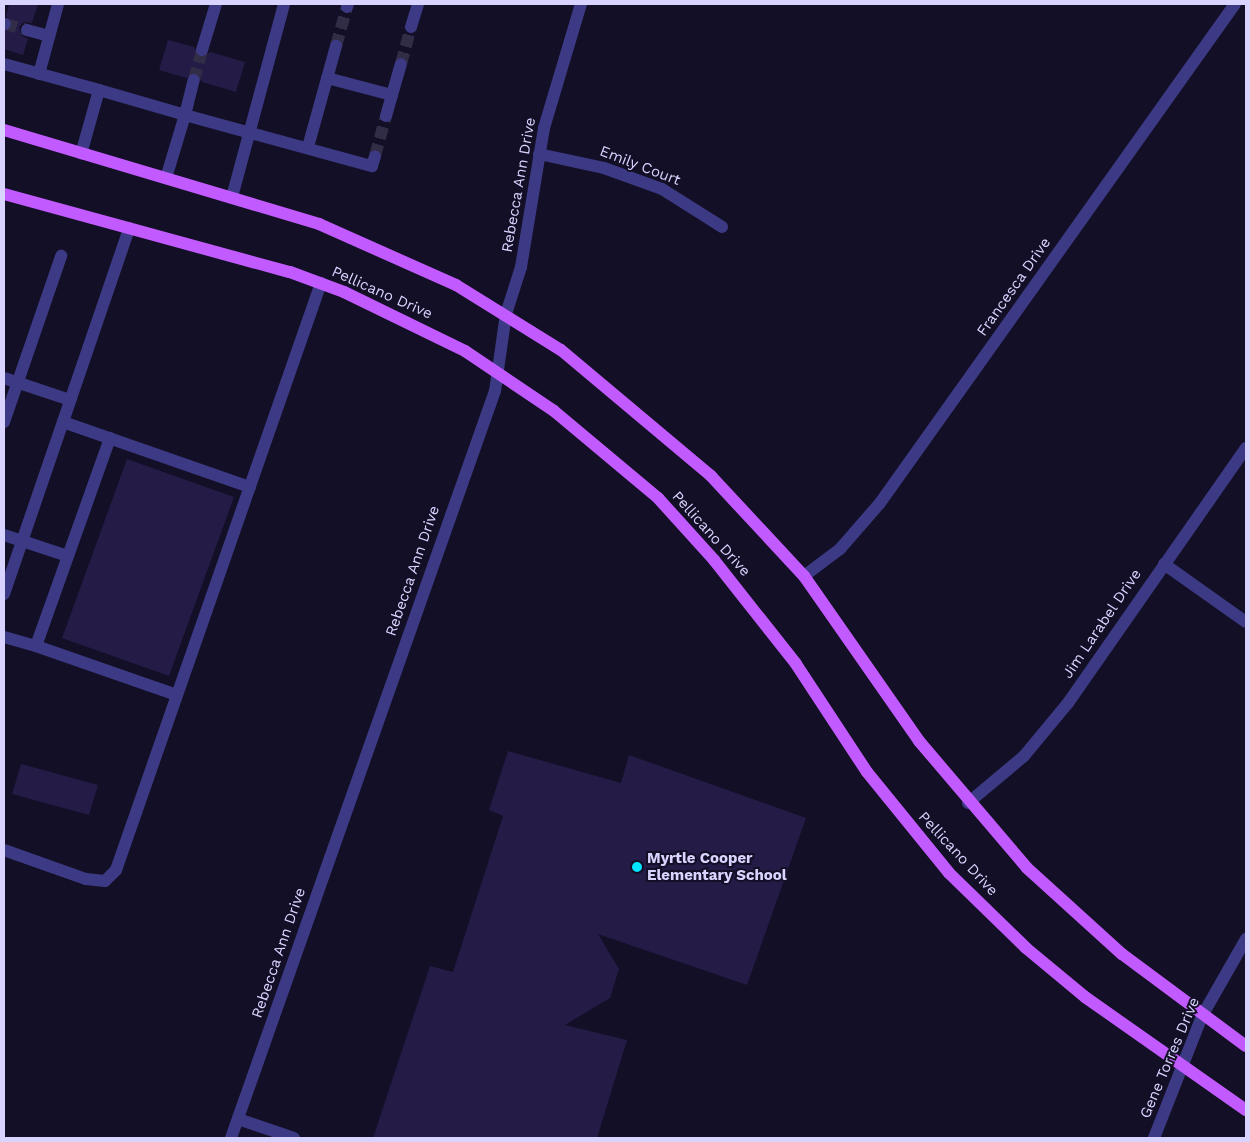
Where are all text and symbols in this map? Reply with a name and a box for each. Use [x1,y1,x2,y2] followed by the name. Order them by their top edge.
[498,116,540,254] street label: Rebecca Ann Drive
[597,142,683,190] street label: Emily Court
[973,234,1055,340] street label: Francesca Drive
[329,263,435,323] street label: Pellicano Drive
[668,488,754,580] street label: Pellicano Drive
[382,503,444,639] street label: Rebecca Ann Drive
[1059,566,1145,682] street label: Jim Larabel Drive
[914,808,1002,900] street label: Pellicano Drive
[647,849,787,884] place label: Myrtle Cooper Elementary School
[631,861,643,873] marker: Myrtle Cooper Elementary School
[248,885,310,1021] street label: Rebecca Ann Drive
[1136,995,1204,1121] street label: Gene Torres Drive

